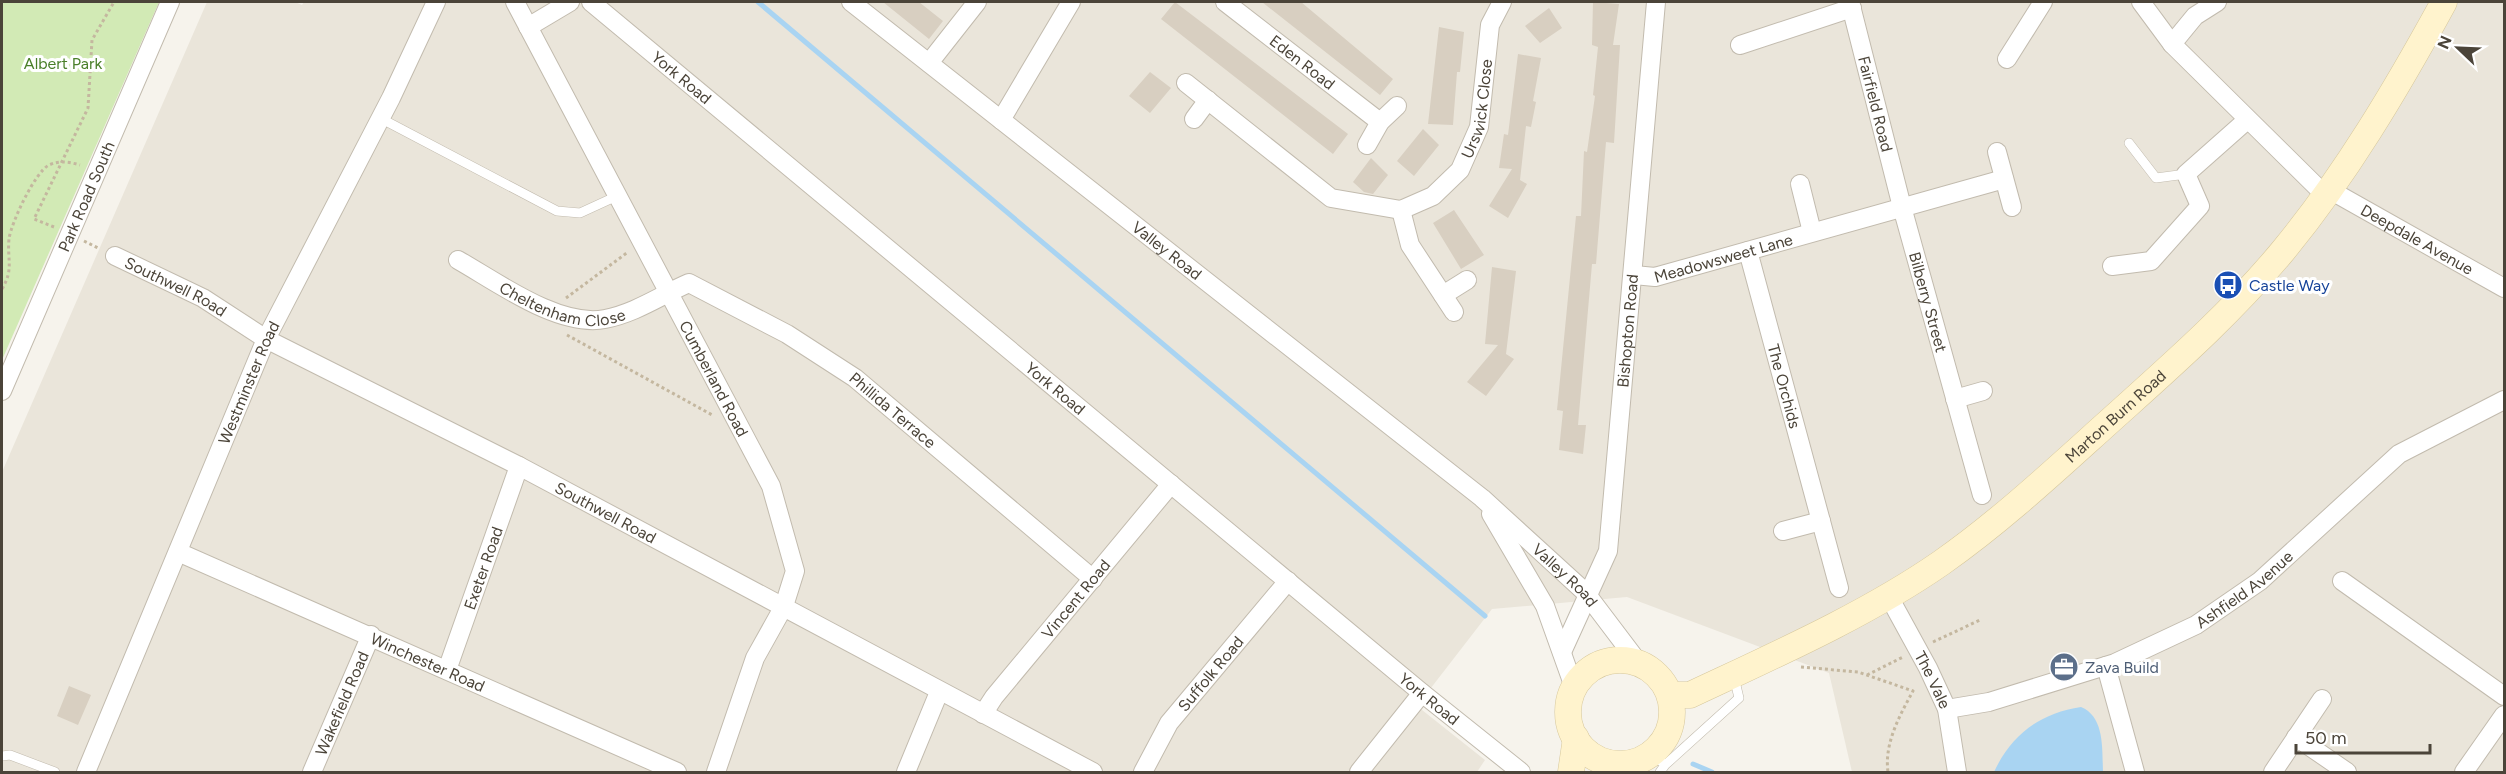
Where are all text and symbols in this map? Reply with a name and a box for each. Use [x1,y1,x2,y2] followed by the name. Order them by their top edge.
[2428,18,2488,78] north arrow
[1266,31,1339,93] street label: Eden Road
[2433,33,2456,52] text: N
[648,47,715,108] street label: York Road
[24,54,102,73] park label: Albert Park
[1855,54,1897,154] street label: Fairfield Road
[1457,58,1496,161] street label: Urswick Close
[54,138,118,254] street label: Park Road South
[2358,200,2477,278] street label: Deepdale Avenue
[1128,217,1206,284] street label: Valley Road
[1652,229,1795,286] street label: Meadowsweet Lane
[1905,250,1951,354] street label: Bilberry Street
[122,253,230,320] street label: Southwell Road
[2212,269,2244,301] bus stop icon: Castle Way
[1613,273,1642,388] street label: Bishopton Road
[2249,276,2330,295] place label: Castle Way
[496,278,628,330] street label: Cheltenham Close
[676,317,753,440] street label: Cumberland Road
[214,318,283,447] street label: Westminster Road
[1764,342,1805,430] street label: The Orchids
[1022,358,1089,419] street label: York Road
[2061,366,2170,466] street label: Marton Burn Road
[846,368,940,452] street label: Phillida Terrace
[552,478,660,547] street label: Southwell Road
[460,524,506,612] street label: Exeter Road
[1529,539,1602,610] street label: Valley Road
[2192,546,2297,632] street label: Ashfield Avenue
[1037,555,1114,642] street label: Vincent Road
[368,629,488,696] street label: Winchester Road
[1174,632,1247,715] street label: Suffolk Road
[311,648,372,758] street label: Wakefield Road
[1911,648,1955,712] street label: The Vale
[2048,651,2080,683] office icon: Zava Build
[2085,658,2159,677] place label: Zava Build
[1395,669,1463,729] street label: York Road
[2296,717,2430,755] scale bar
[2305,727,2347,749] text: 50 m

